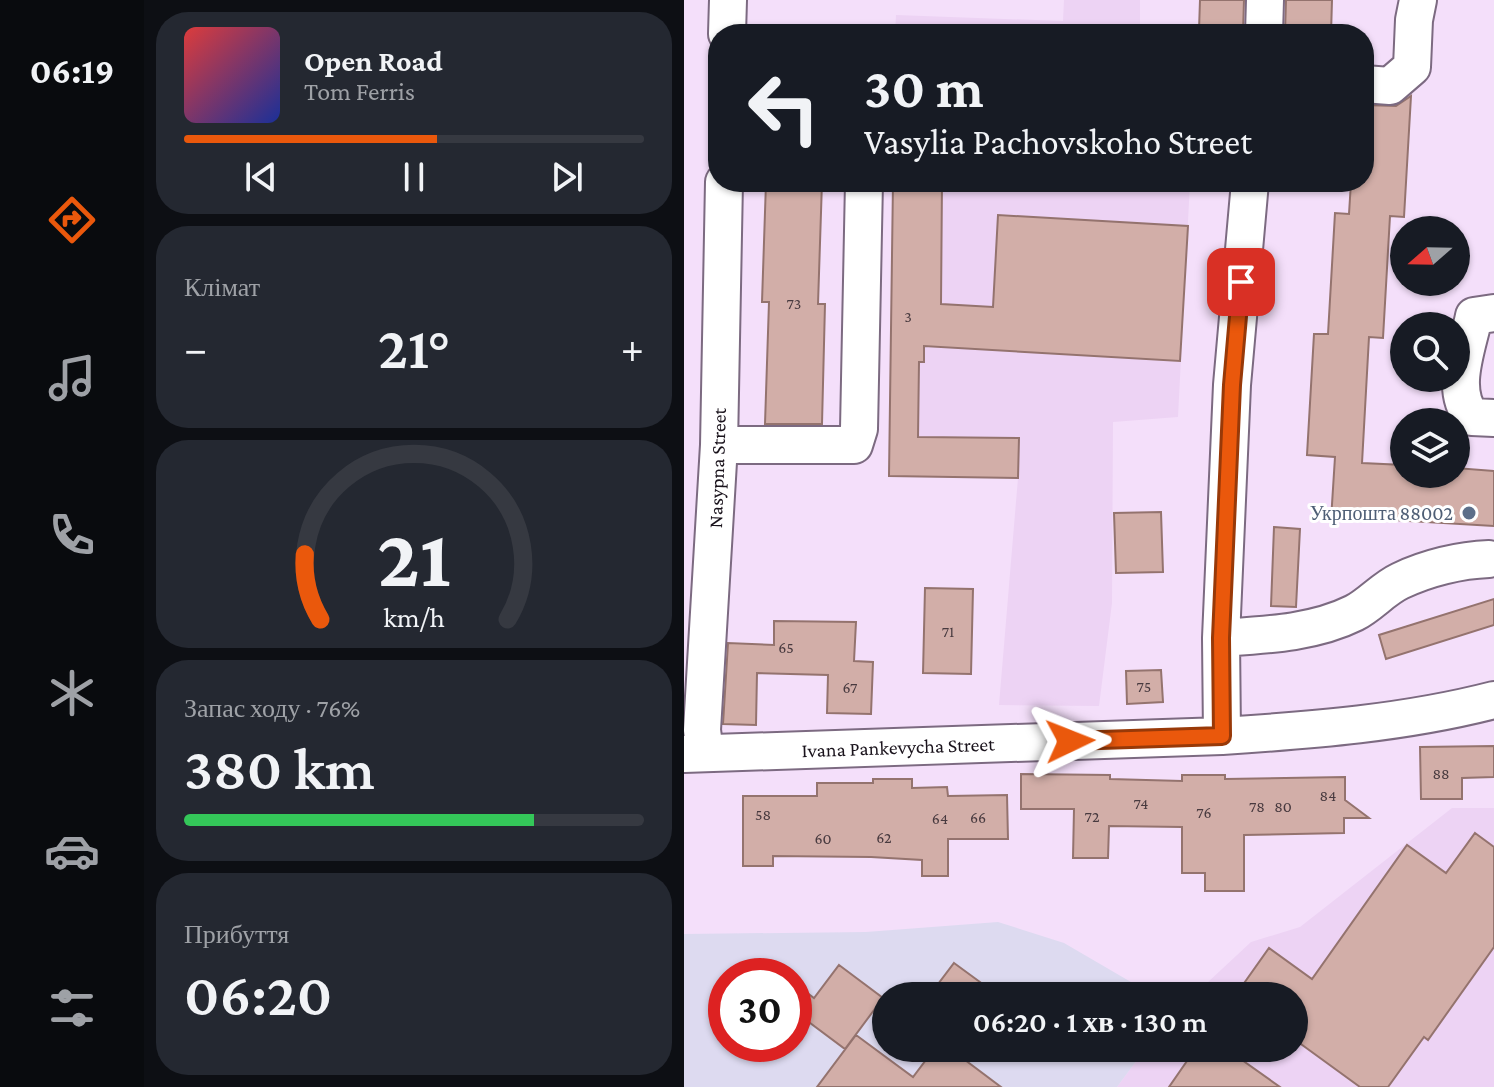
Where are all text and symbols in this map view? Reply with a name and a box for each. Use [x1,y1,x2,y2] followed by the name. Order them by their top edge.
[304,44,443,77] text: Open Road
[30,51,114,91] text: 06:19
[732,56,836,160] icon: left
[864,57,984,119] text: 30 m
[304,77,415,106] text: Tom Ferris
[864,122,1252,162] text: Vasylia Pachovskoho Street
[239,155,283,199] icon: previous
[392,155,436,199] icon: pause
[545,155,589,199] icon: next
[44,192,100,248] icon: directions
[1390,216,1470,296] north arrow
[1390,216,1470,488] map controls
[1207,248,1275,316] pin
[1219,260,1263,304] icon: arrive
[184,273,260,302] text: Клімат
[787,295,801,312] house number: 73
[904,308,912,325] house number: 3
[1390,312,1470,392] button: search
[378,314,450,381] text: 21°
[184,324,207,372] text: −
[621,324,644,372] text: +
[44,350,100,406] icon: music
[704,407,731,529] street label: Nasypna Street
[1390,408,1470,488] button: layers
[1310,502,1453,525] place label: Укрпошта 88002
[1460,504,1478,522] marker: Укрпошта 88002
[44,507,100,563] icon: phone
[377,510,451,603] text: 21
[383,601,445,633] text: km/h
[942,623,954,640] house number: 71
[778,639,794,656] house number: 65
[44,665,100,721] icon: climate
[1137,678,1151,695] house number: 75
[843,679,858,696] house number: 67
[184,694,360,723] text: Запас ходу · 76%
[1028,699,1112,783] position arrow
[801,733,995,762] street label: Ivana Pankevycha Street
[184,735,375,802] text: 380 km
[1432,765,1450,782] house number: 88
[1320,787,1336,804] house number: 84
[1133,795,1149,812] house number: 74
[1249,798,1265,815] house number: 78
[1274,798,1292,815] house number: 80
[1196,804,1212,821] house number: 76
[755,806,771,823] house number: 58
[1085,808,1100,825] house number: 72
[970,809,986,826] house number: 66
[932,810,948,827] house number: 64
[44,823,100,879] icon: car
[876,829,892,846] house number: 62
[814,830,832,847] house number: 60
[184,920,289,949] text: Прибуття
[708,958,812,1062] speed limit sign: 30
[184,961,332,1028] text: 06:20
[44,980,100,1036] icon: filters
[973,1005,1207,1038] text: 06:20 · 1 хв · 130 m

